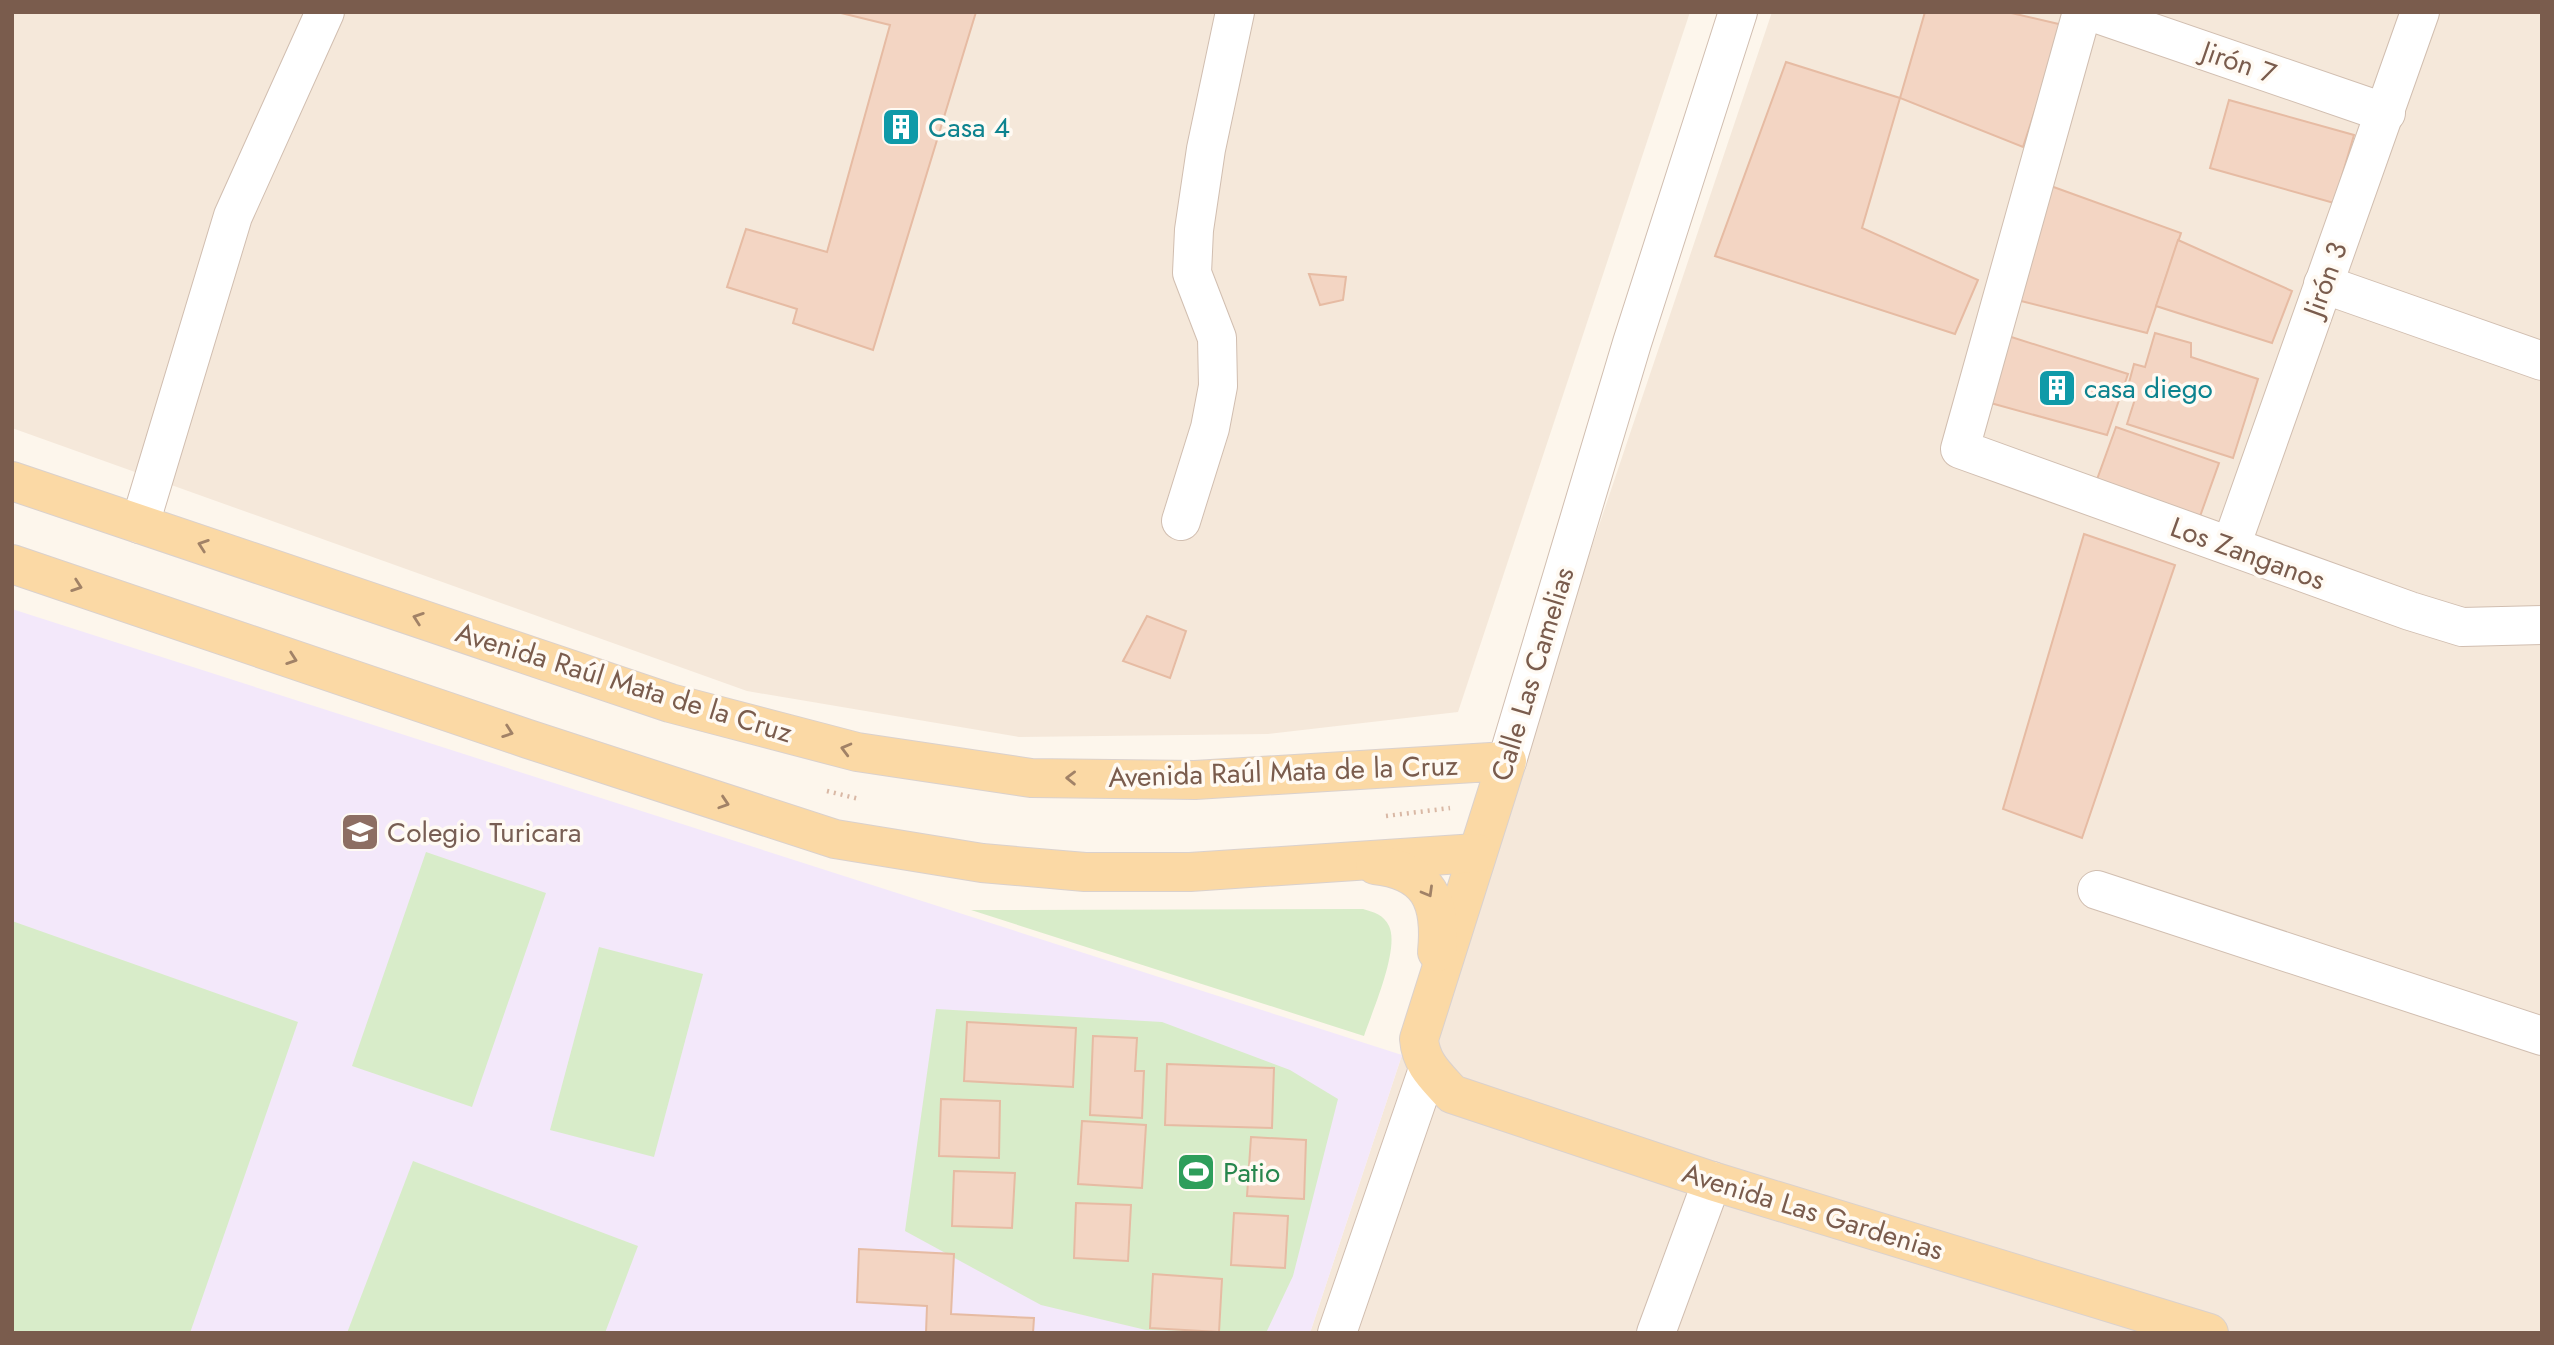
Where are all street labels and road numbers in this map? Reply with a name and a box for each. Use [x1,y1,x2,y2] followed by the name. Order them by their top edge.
[2192,29,2282,94] street label: Jirón 7
[2292,236,2358,326] street label: Jirón 3
[2165,507,2331,600] street label: Los Zanganos
[1480,562,1584,786] street label: Calle Las Camelias
[450,612,797,753] street label: Avenida Raúl Mata de la Cruz
[1107,745,1459,798] street label: Avenida Raúl Mata de la Cruz
[1677,1152,1948,1271] street label: Avenida Las Gardenias

